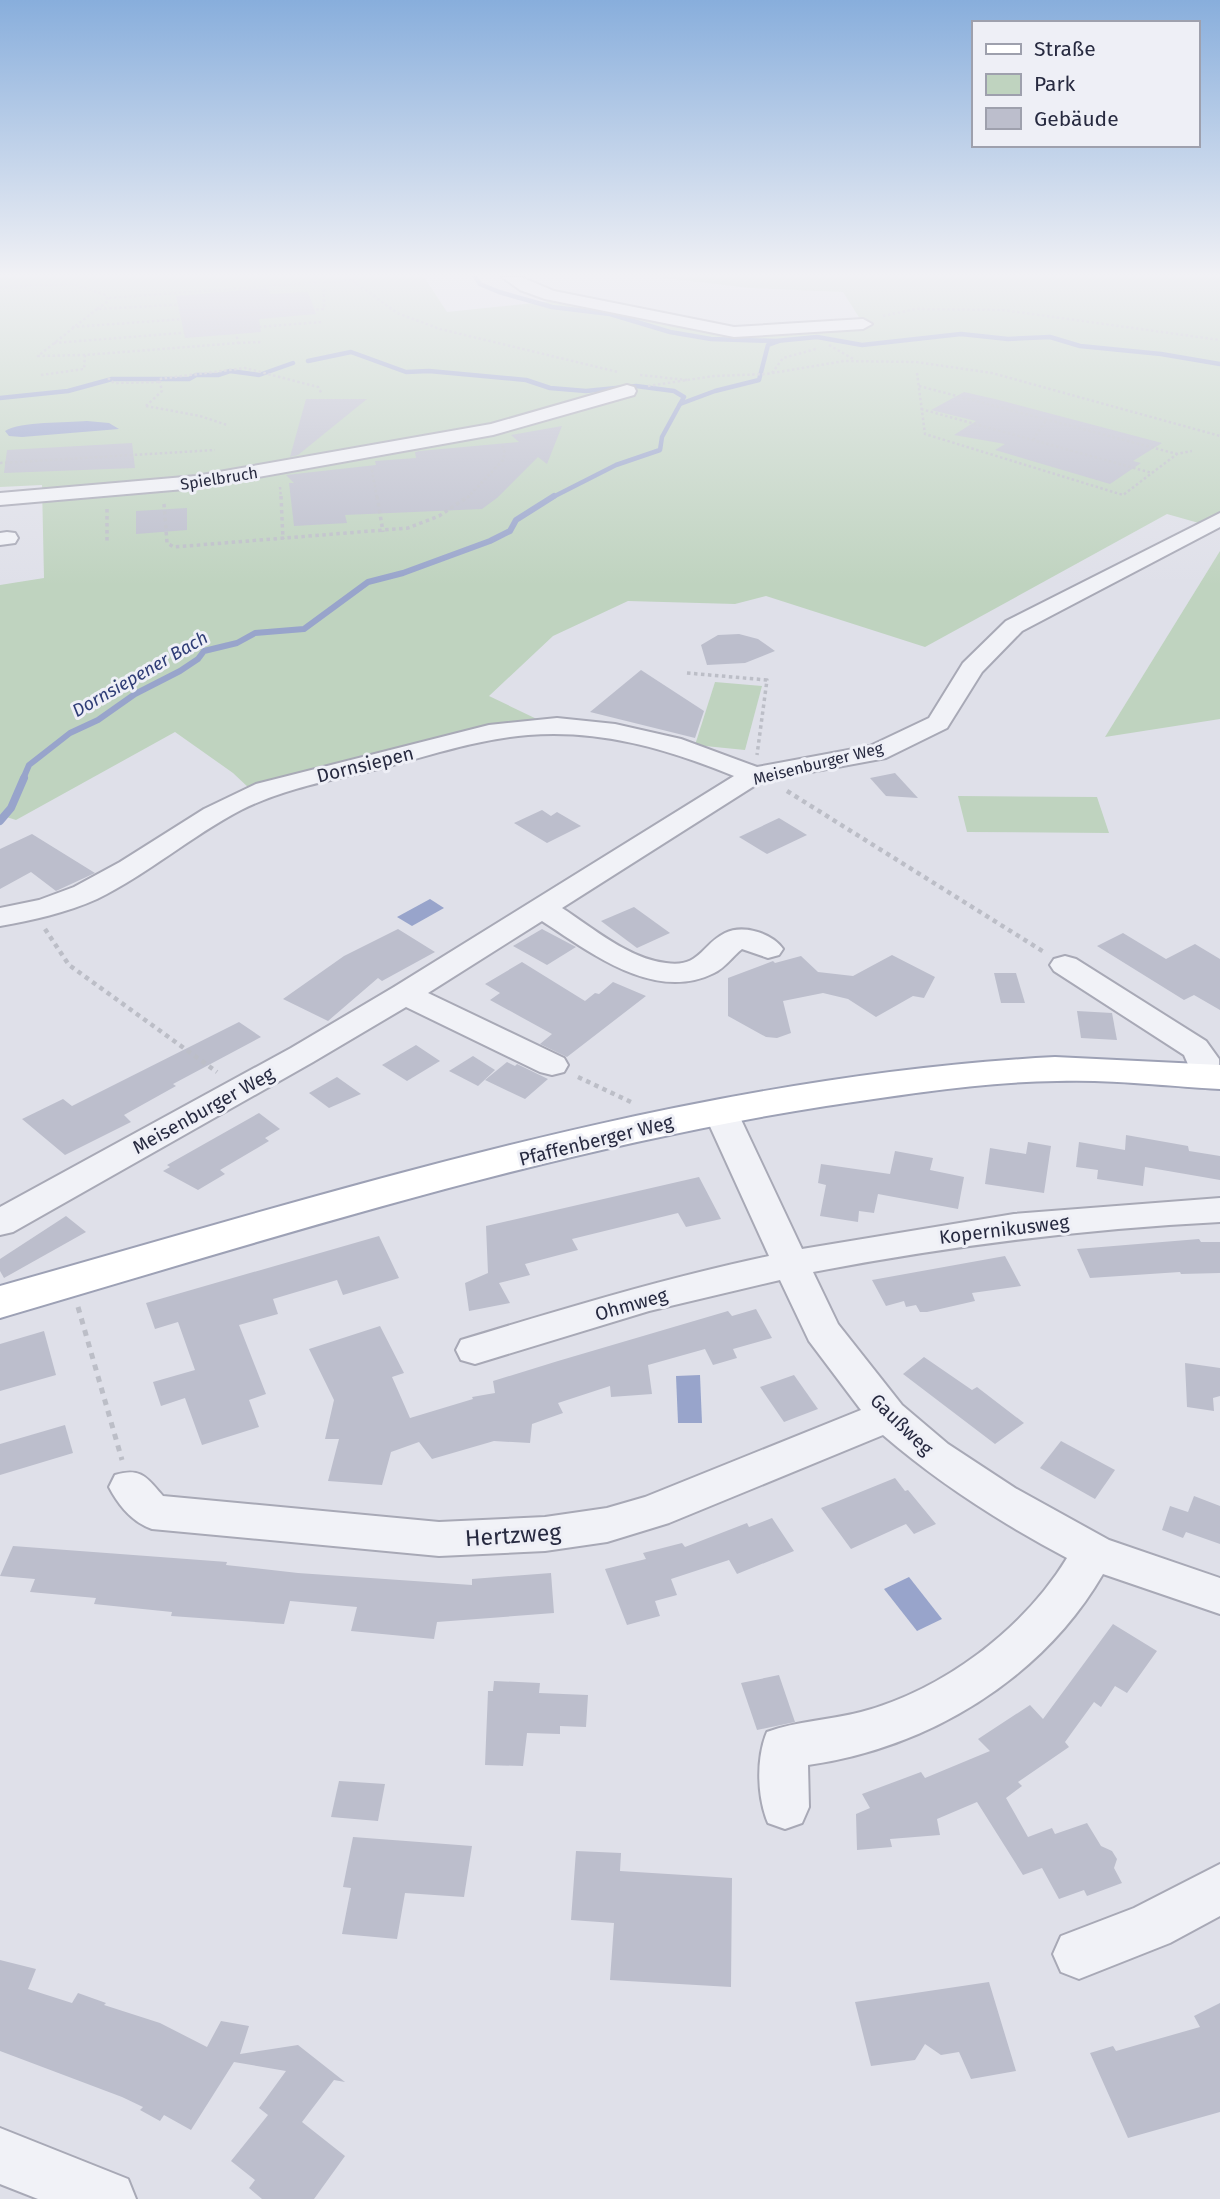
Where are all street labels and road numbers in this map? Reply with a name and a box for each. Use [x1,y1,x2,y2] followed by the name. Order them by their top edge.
[179,463,259,494] street label: Spielbruch
[751,738,886,789] street label: Meisenburger Weg
[314,741,416,788] street label: Dornsiepen
[128,1062,278,1159] street label: Meisenburger Weg
[517,1110,676,1171] street label: Pfaffenberger Weg
[938,1210,1070,1249] street label: Kopernikusweg
[592,1283,670,1326] street label: Ohmweg
[865,1389,938,1460] street label: Gaußweg
[464,1518,562,1552] street label: Hertzweg

